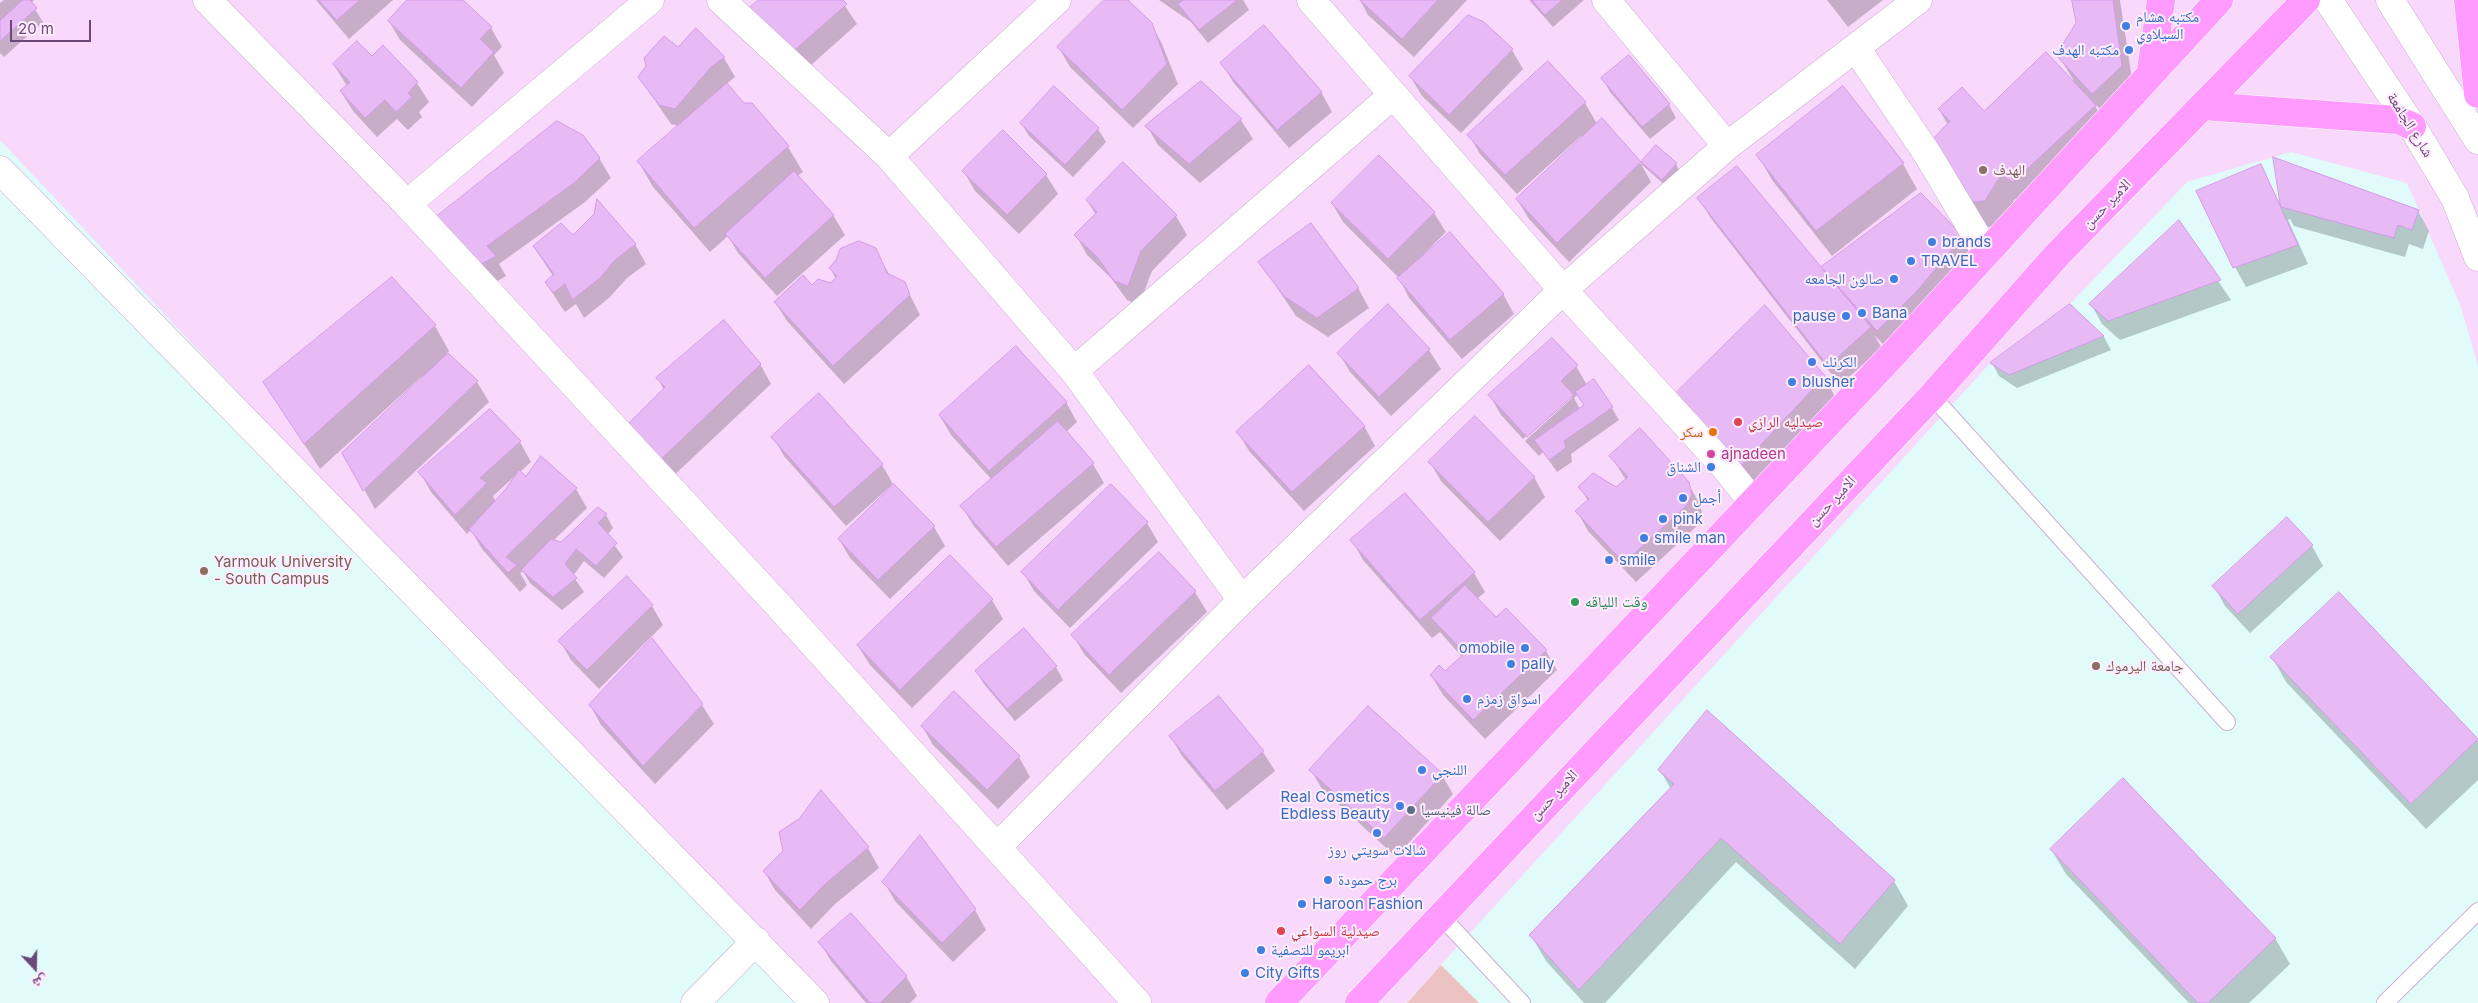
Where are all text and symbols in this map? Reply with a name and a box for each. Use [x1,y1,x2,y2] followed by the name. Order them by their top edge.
[2136,8,2199,43] place label: مكتبه هشام السيلاوي
[12,10,94,42] scale bar
[18,19,54,38] text: 20 m
[2120,20,2132,32] marker: مكتبه هشام السيلاوي
[2052,41,2119,59] place label: مكتبه الهدف
[2123,44,2135,56] marker: مكتبه الهدف
[2383,89,2437,161] street label: شارع الجامعة
[1993,161,2025,179] place label: الهدف
[1977,164,1989,176] marker: الهدف
[2079,175,2135,233] street label: الامير حسن
[1942,233,1991,251] place label: brands
[1926,236,1938,248] marker: brands
[1921,252,1978,270] place label: TRAVEL
[1905,255,1917,267] marker: TRAVEL
[1805,270,1884,288] place label: صالون الجامعه
[1888,273,1900,285] marker: صالون الجامعه
[1872,304,1908,322] place label: Bana
[1793,307,1836,325] place label: pause
[1856,307,1868,319] marker: Bana
[1840,310,1852,322] marker: pause
[1822,353,1857,371] place label: الكرنك
[1806,356,1818,368] marker: الكرنك
[1802,373,1855,391] place label: blusher
[1786,376,1798,388] marker: blusher
[1748,413,1823,431] place label: صيدليه الرازي
[1732,416,1744,428] marker: صيدليه الرازي
[1680,423,1703,441] place label: سكر
[1707,426,1719,438] marker: سكر
[1721,445,1786,463] place label: ajnadeen
[1705,448,1717,460] marker: ajnadeen
[1666,458,1701,476] place label: الشناق
[1705,461,1717,473] marker: الشناق
[1804,472,1860,530] street label: الامير حسن
[1693,489,1721,507] place label: أجمل
[1677,492,1689,504] marker: أجمل
[1673,510,1703,528] place label: pink
[1657,513,1669,525] marker: pink
[1654,529,1726,547] place label: smile man
[1638,532,1650,544] marker: smile man
[1619,551,1656,569] place label: smile
[214,553,352,588] place label: Yarmouk University - South Campus
[1603,554,1615,566] marker: smile
[198,565,210,577] marker: Yarmouk University - South Campus
[1585,593,1647,611] place label: وقت اللياقه
[1569,596,1581,608] marker: وقت اللياقه
[1459,639,1515,657] place label: omobile
[1519,642,1531,654] marker: omobile
[1521,655,1555,673] place label: pally
[2106,657,2184,675] place label: جامعة اليرموك
[1505,658,1517,670] marker: pally
[2090,660,2102,672] marker: جامعة اليرموك
[1477,690,1541,708] place label: اسواق زمزم
[1461,693,1473,705] marker: اسواق زمزم
[1432,761,1467,779] place label: اللنجي
[1416,764,1428,776] marker: اللنجي
[1526,766,1582,824] street label: الامير حسن
[1281,788,1390,823] place label: Real Cosmetics Ebdless Beauty
[1394,800,1406,812] marker: Real Cosmetics Ebdless Beauty
[1421,801,1491,819] place label: صالة فينيسيا
[1405,804,1417,816] marker: صالة فينيسيا
[1371,827,1383,839] marker: شالات سويتي روز
[1328,841,1426,859] place label: شالات سويتي روز
[1338,871,1397,889] place label: برج حمودة
[1322,874,1334,886] marker: برج حمودة
[1312,895,1423,913] place label: Haroon Fashion
[1296,898,1308,910] marker: Haroon Fashion
[1291,922,1380,940] place label: صيدلية السواعي
[1275,925,1287,937] marker: صيدلية السواعي
[1271,941,1349,959] place label: ابريمو للتصفية
[10,943,60,993] north arrow
[1255,944,1267,956] marker: ابريمو للتصفية
[1255,964,1320,982] place label: City Gifts
[1239,967,1251,979] marker: City Gifts
[31,972,51,993] text: ش

